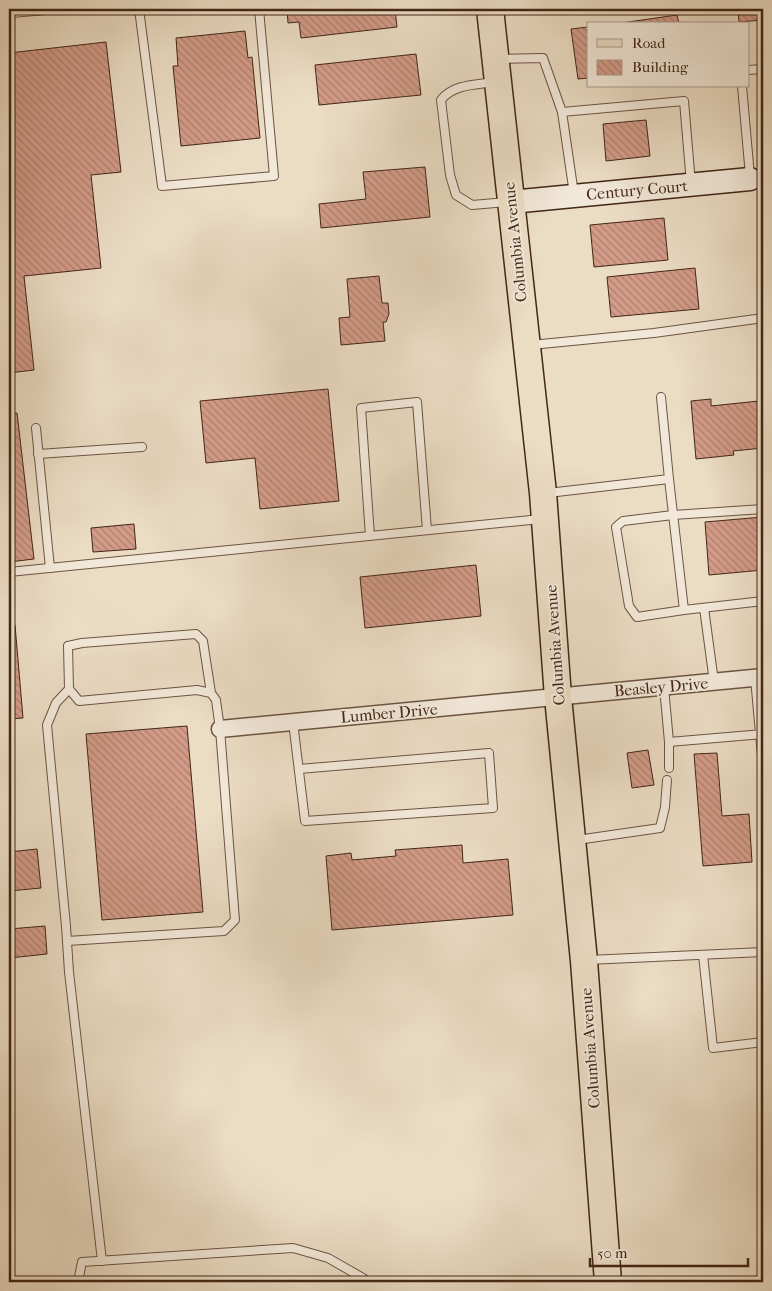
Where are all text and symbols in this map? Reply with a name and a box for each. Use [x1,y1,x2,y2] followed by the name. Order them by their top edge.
[587,22,750,88] legend
[632,34,666,52] text: Road
[632,58,689,76] text: Building
[585,176,689,204] street label: Century Court
[499,181,531,303] street label: Columbia Avenue
[541,584,569,706] street label: Columbia Avenue
[613,673,709,701] street label: Beasley Drive
[340,699,438,727] street label: Lumber Drive
[576,987,604,1109] street label: Columbia Avenue
[590,1236,747,1268] scale bar
[597,1244,628,1262] text: 50 m

